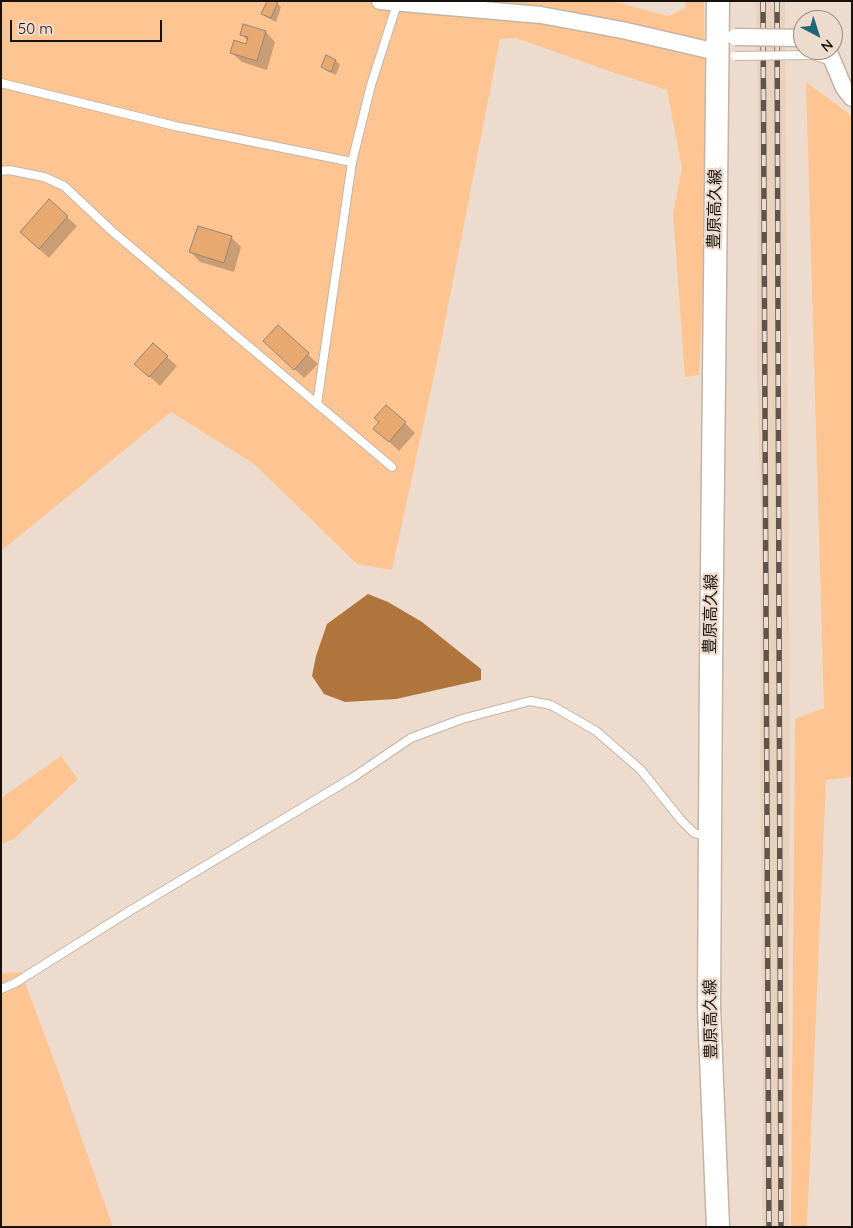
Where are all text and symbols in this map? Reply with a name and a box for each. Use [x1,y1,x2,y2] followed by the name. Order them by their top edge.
[12,10,165,42] scale bar
[793,10,843,60] north arrow
[18,19,53,38] text: 50 m
[817,36,837,56] text: N
[705,169,725,249] street label: 豊原高久線
[701,574,721,654] street label: 豊原高久線
[701,979,721,1059] street label: 豊原高久線

